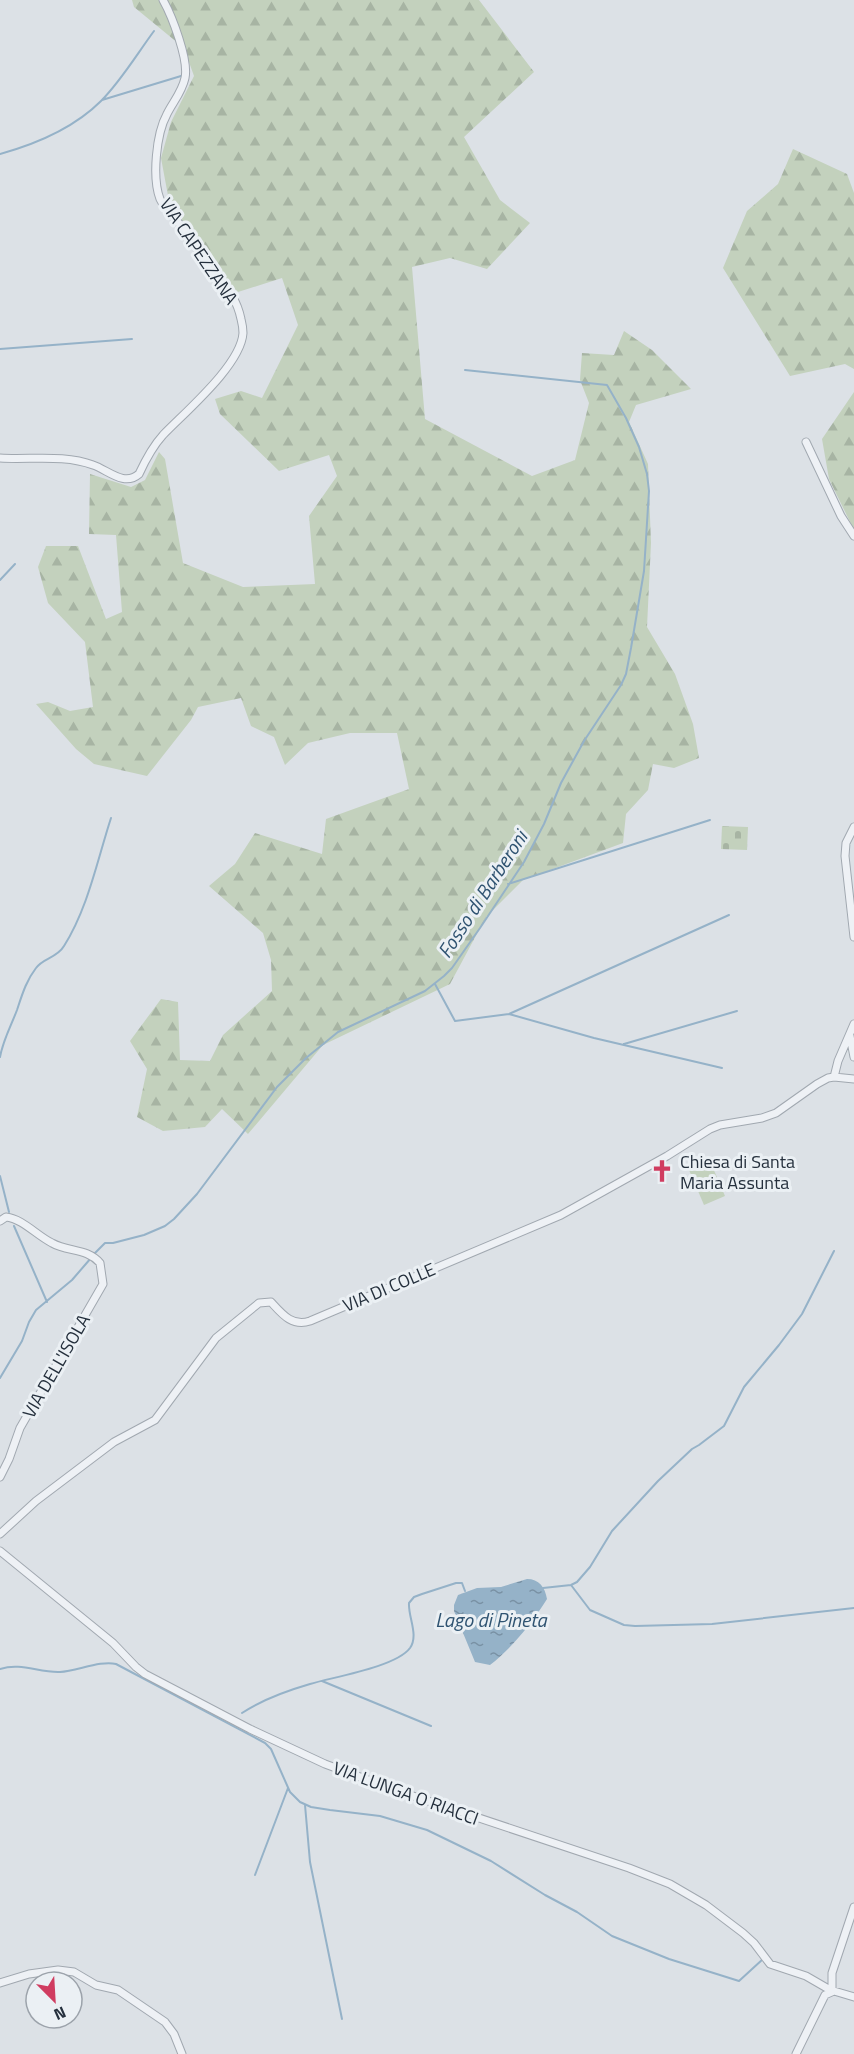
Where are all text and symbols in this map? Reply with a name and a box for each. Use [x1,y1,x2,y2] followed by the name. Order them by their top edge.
[153,192,245,310] street label: VIA CAPEZZANA
[429,822,536,964] water label: Fosso di Barberoni
[680,1148,795,1196] place label: Chiesa di Santa Maria Assunta
[649,1158,675,1184] church icon: Chiesa di Santa Maria Assunta
[338,1255,440,1319] street label: VIA DI COLLE
[15,1309,97,1423] street label: VIA DELL'ISOLA
[435,1604,548,1635] water label: Lago di Pineta
[329,1754,483,1832] street label: VIA LUNGA O RIACCI
[24,1970,84,2030] north arrow
[50,2000,70,2027] text: N

